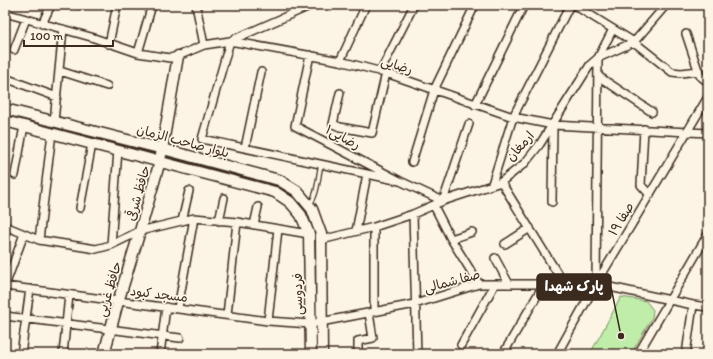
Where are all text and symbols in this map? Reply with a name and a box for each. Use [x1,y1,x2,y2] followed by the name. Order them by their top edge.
[24,22,113,48] scale bar
[30,29,63,43] text: 100 m
[379,53,415,79] street label: رضایی
[135,121,231,161] street label: بلوار صاحب الزمان
[322,122,363,154] street label: رضایی۱
[503,128,538,165] street label: ارمغان
[122,163,153,222] street label: حافظ شرقی
[605,200,637,238] street label: صفا ۱۹
[93,259,126,319] street label: حافظ غربی
[422,266,482,298] street label: صفا شمالی
[290,273,307,315] street label: فردوسی
[537,274,611,300] callout: پارک شهدا
[545,278,603,295] text: پارک شهدا
[129,283,189,306] street label: مسجد کبود

